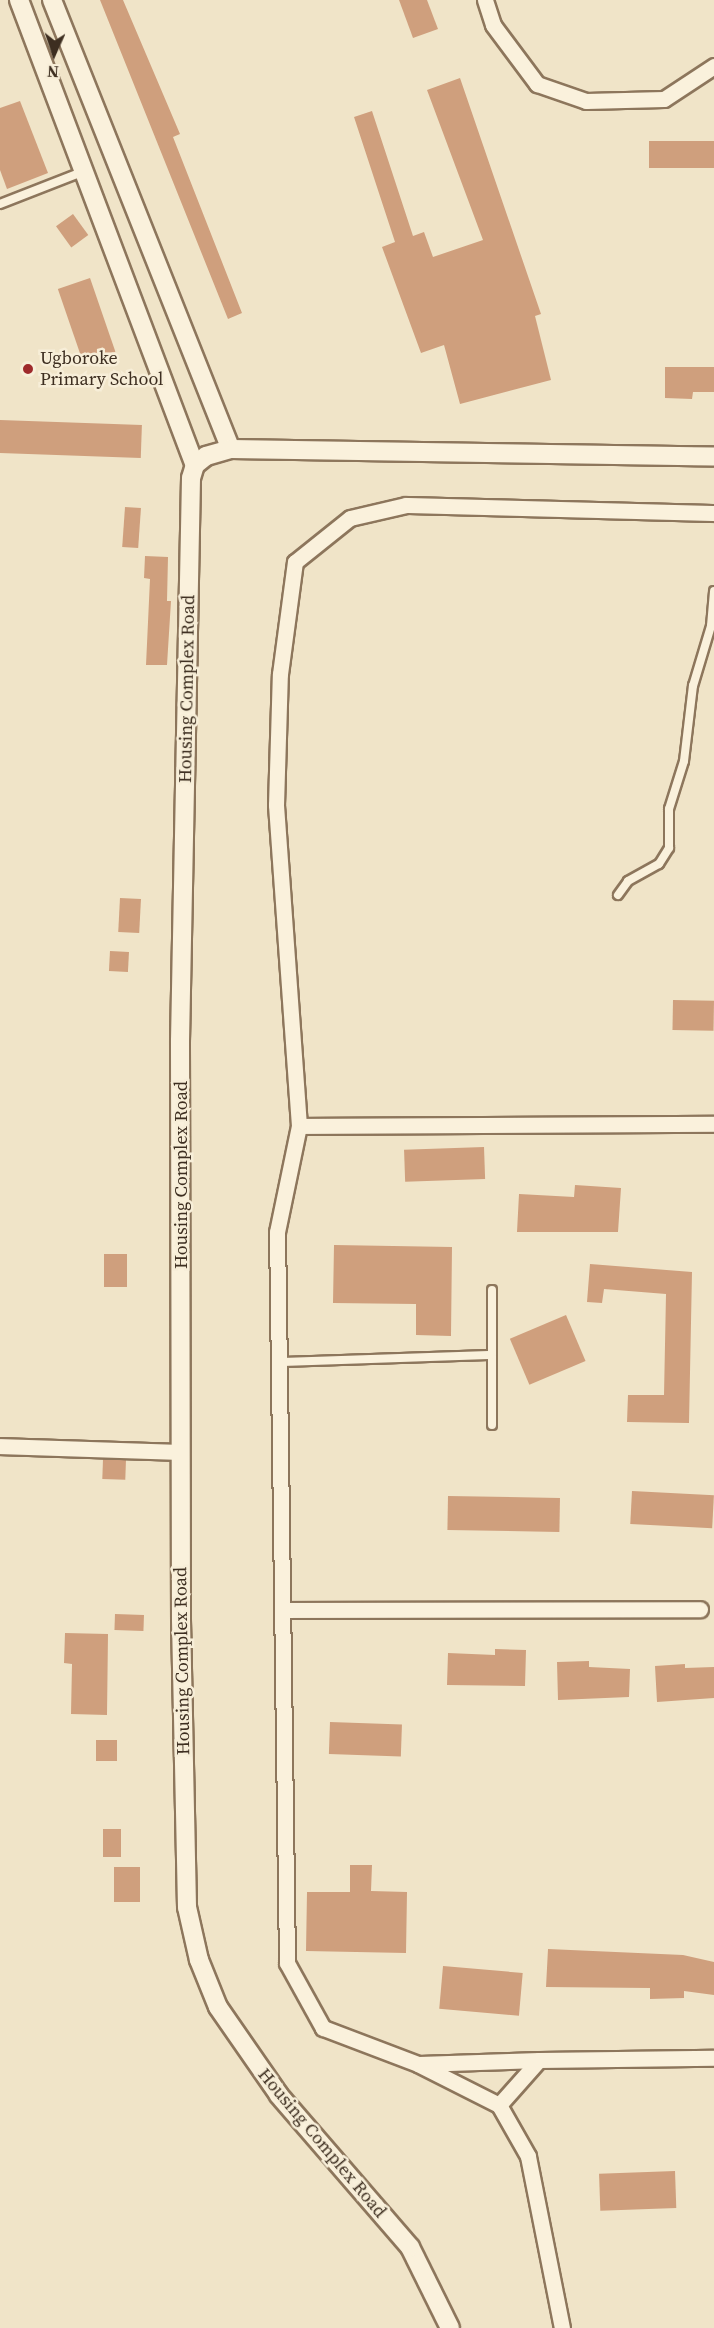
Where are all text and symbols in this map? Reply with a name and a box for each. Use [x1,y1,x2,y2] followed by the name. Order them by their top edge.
[24,24,84,84] north arrow
[47,61,59,83] text: N
[40,348,163,391] place label: Ugboroke Primary School
[21,362,35,376] marker: Ugboroke Primary School
[175,595,199,783] street label: Housing Complex Road
[170,1081,192,1269] street label: Housing Complex Road
[170,1567,194,1755] street label: Housing Complex Road
[253,2064,391,2222] street label: Housing Complex Road

